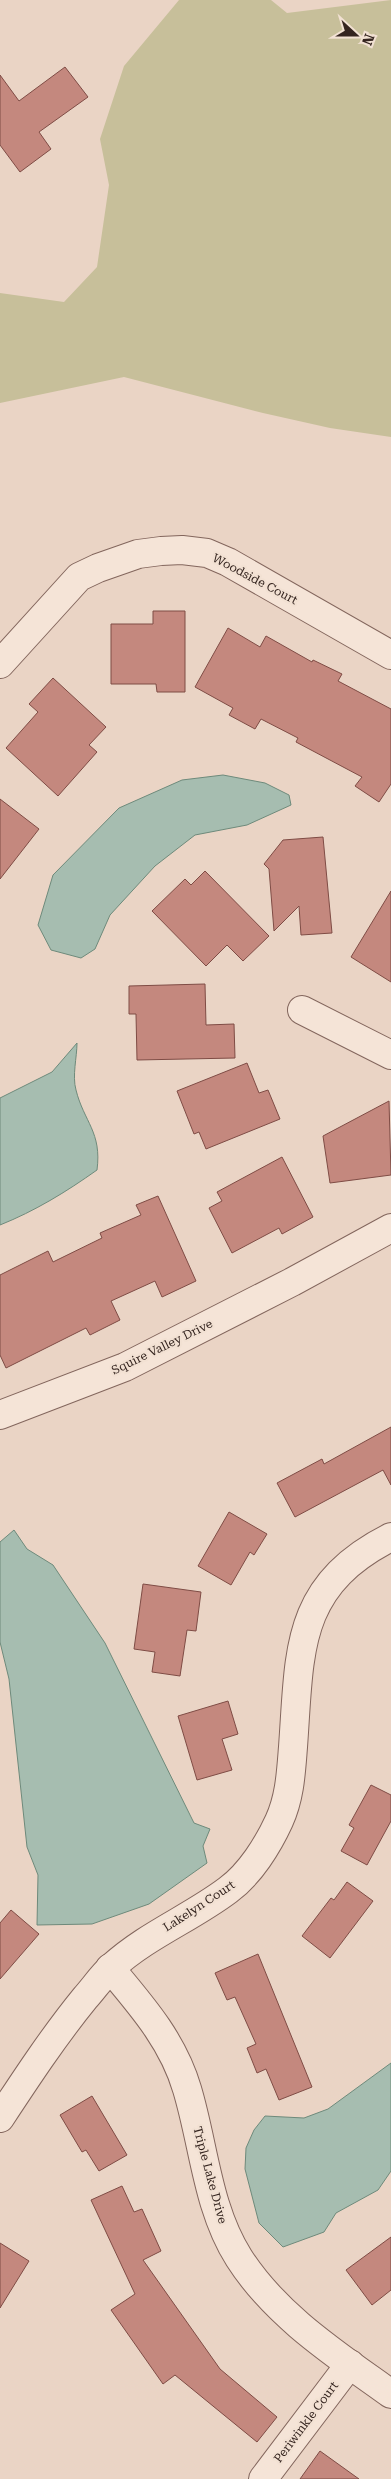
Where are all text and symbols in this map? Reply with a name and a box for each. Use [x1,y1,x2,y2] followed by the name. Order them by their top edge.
[331,10,381,60] north arrow
[359,32,378,48] text: N
[210,551,300,608] street label: Woodside Court
[109,1316,215,1378] street label: Squire Valley Drive
[161,1877,238,1934] street label: Lakelyn Court
[190,2125,230,2226] street label: Triple Lake Drive
[271,2378,341,2465] street label: Periwinkle Court

